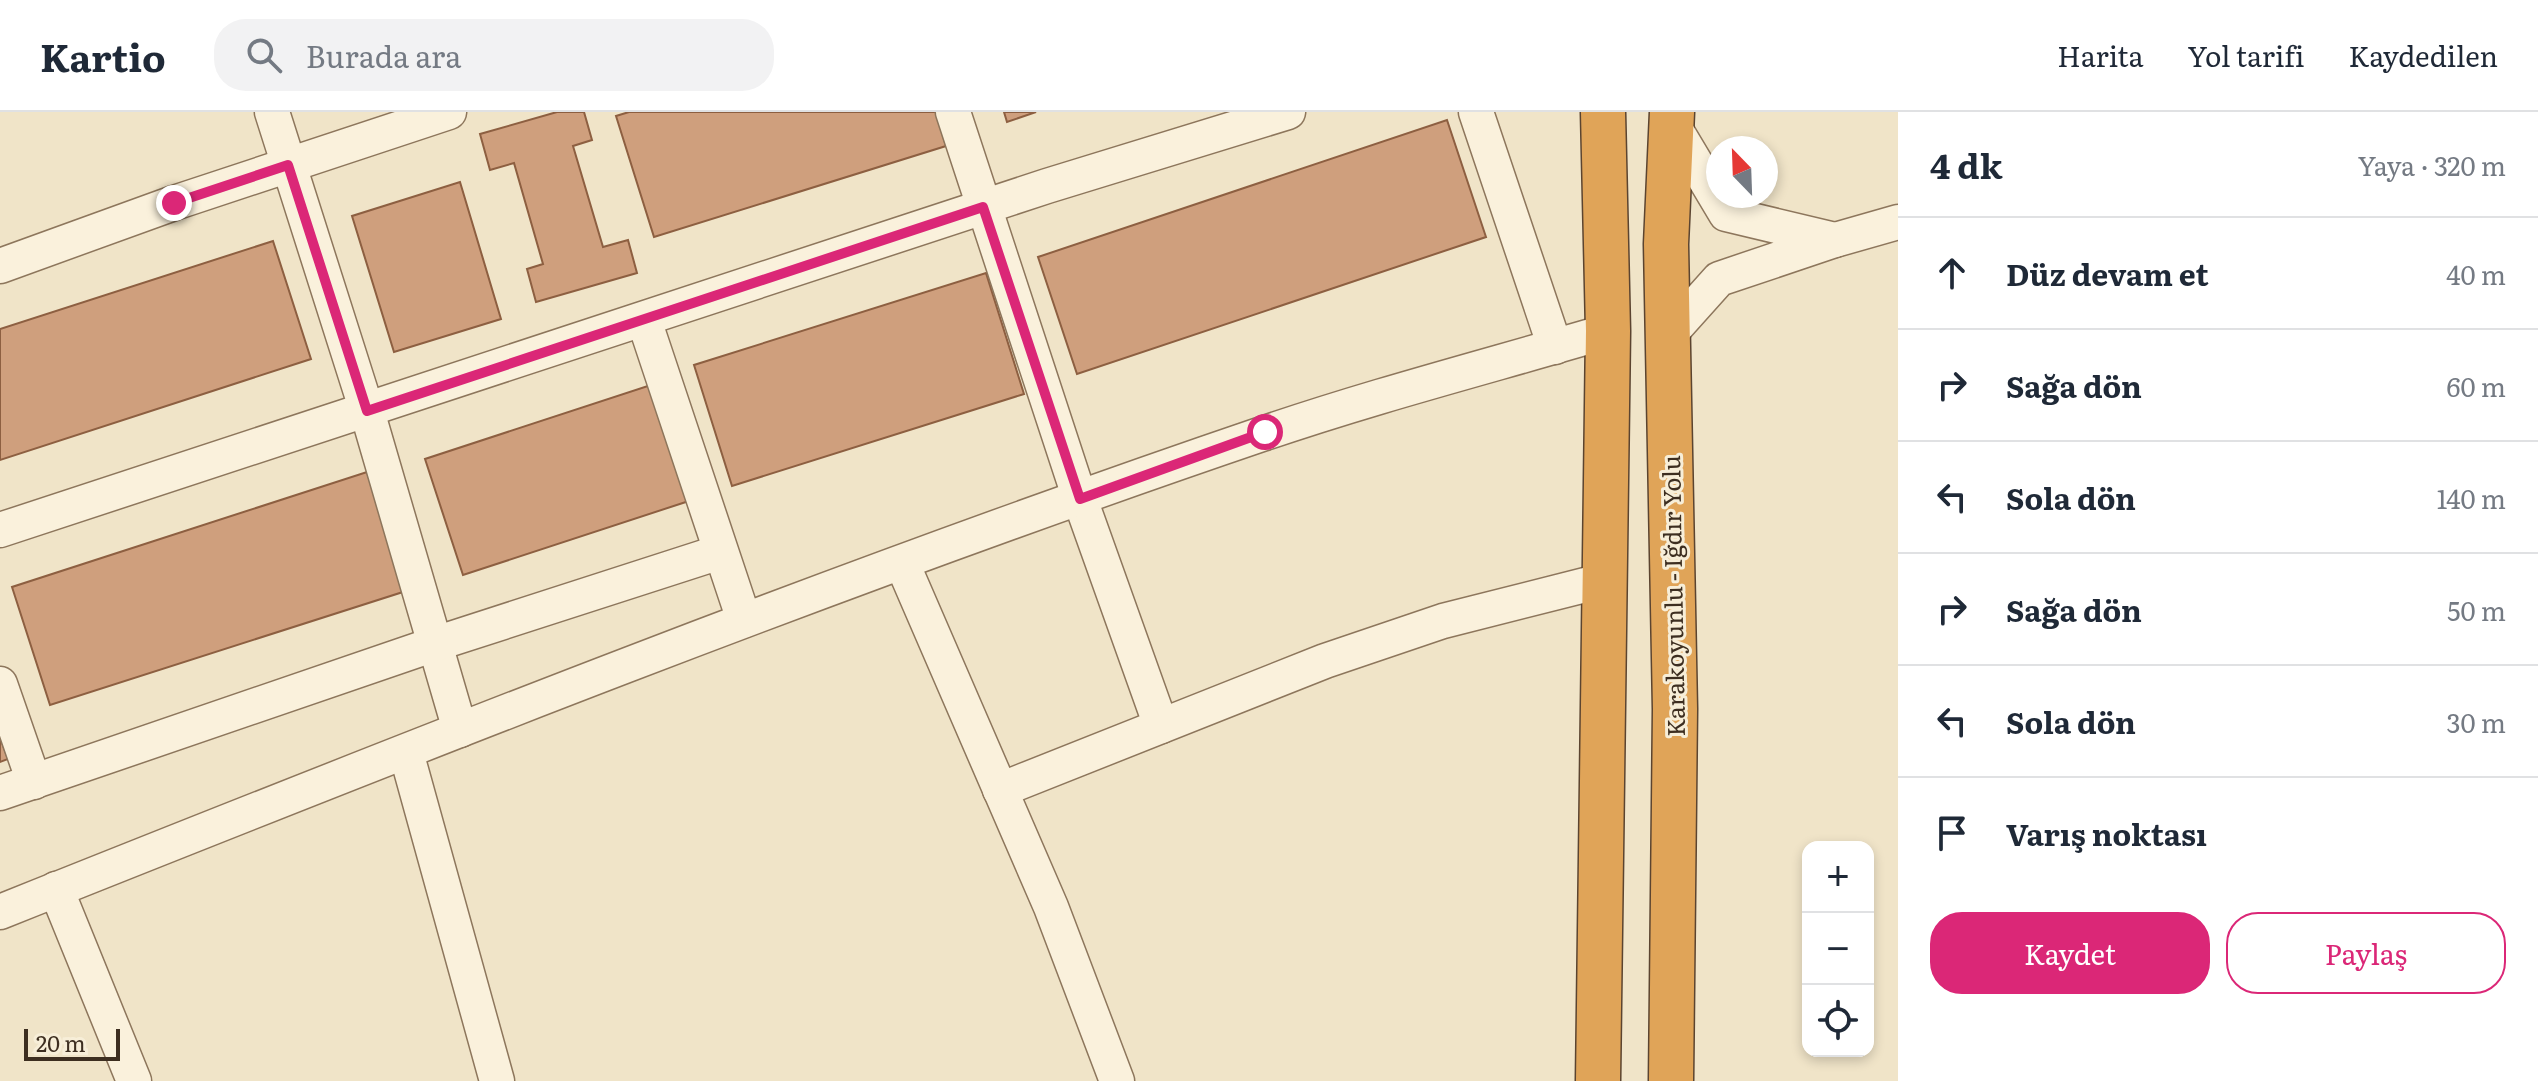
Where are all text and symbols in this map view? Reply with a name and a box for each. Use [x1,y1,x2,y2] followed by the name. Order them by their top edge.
[214,19,774,91] search box
[40,27,166,84] text: Kartio
[242,33,286,77] icon: search
[306,33,461,77] text: Burada ara
[2057,34,2144,76] text: Harita
[2188,34,2304,76] text: Yol tarifi
[2348,34,2498,76] text: Kaydedilen
[1706,136,1778,208] north arrow
[1930,139,2003,189] text: 4 dk
[2358,145,2506,184] text: Yaya · 320 m
[156,185,192,221] route end
[1930,251,1974,295] icon: ahead
[2006,251,2209,295] text: Düz devam et
[2446,254,2506,293] text: 40 m
[1930,363,1974,407] icon: right
[2006,363,2142,407] text: Sağa dön
[2447,366,2506,405] text: 60 m
[1247,414,1283,450] route start
[1652,455,1692,737] street label: Karakoyunlu - Iğdır Yolu
[1930,475,1974,519] icon: left
[2006,475,2136,519] text: Sola dön
[2437,478,2506,517] text: 140 m
[1930,587,1974,631] icon: right
[2006,587,2142,631] text: Sağa dön
[2447,590,2506,629] text: 50 m
[1930,699,1974,743] icon: left
[2006,699,2136,743] text: Sola dön
[2446,702,2506,741] text: 30 m
[1930,811,1974,855] icon: arrive
[2006,811,2207,855] text: Varış noktası
[1802,841,1874,1057] map controls
[1802,841,1874,913] button: +
[1930,912,2210,994] button: Kaydet
[2226,912,2506,994] button: Paylaş
[1802,913,1874,985] button: −
[1802,985,1874,1057] button: locate
[24,1025,120,1061] scale bar
[36,1026,86,1059] text: 20 m

